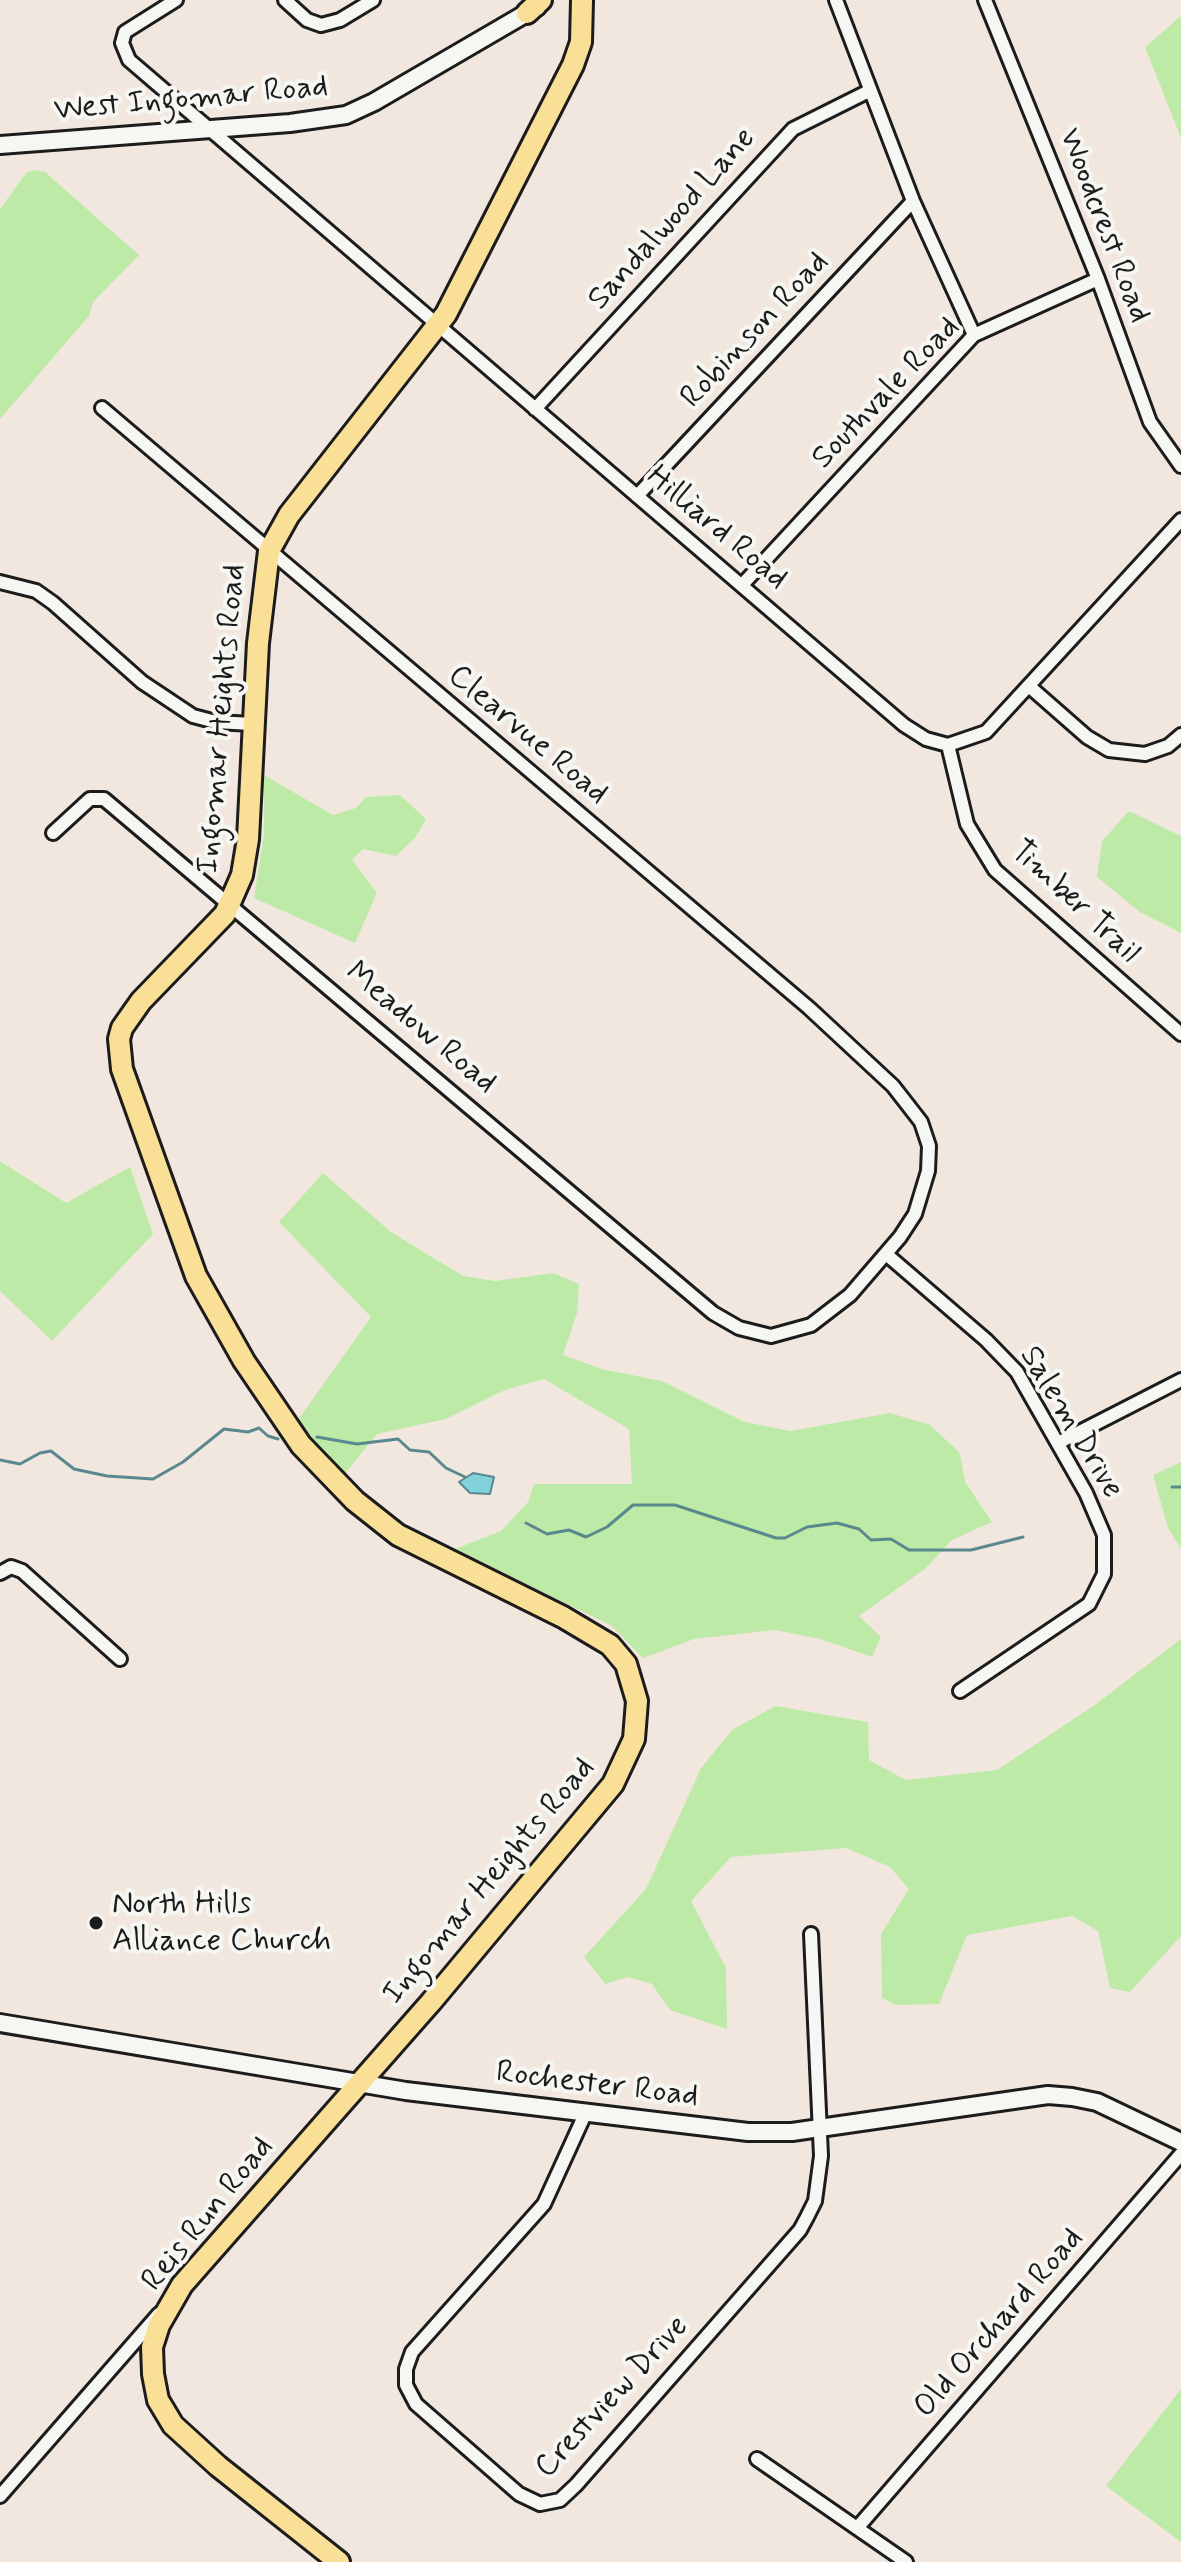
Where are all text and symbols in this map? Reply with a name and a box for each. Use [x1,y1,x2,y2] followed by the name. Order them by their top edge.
[52,69,330,131] street label: West Ingomar Road
[581,121,765,319] street label: Sandalwood Lane
[1048,123,1158,329] street label: Woodcrest Road
[674,245,838,417] street label: Robinson Road
[805,310,969,478] street label: Southvale Road
[637,459,795,599] street label: Hilliard Road
[190,563,256,875] street label: Ingomar Heights Road
[439,658,615,814] street label: Clearvue Road
[1001,833,1147,973] street label: Timber Trail
[336,955,504,1103] street label: Meadow Road
[1009,1340,1131,1506] street label: Salem Drive
[376,1751,604,2013] street label: Ingomar Heights Road
[112,1886,331,1961] place label: North Hills Alliance Church
[87,1914,105,1932] marker: North Hills Alliance Church
[494,2055,700,2117] street label: Rochester Road
[135,2130,283,2300] street label: Reis Run Road
[907,2221,1093,2427] street label: Old Orchard Road
[528,2309,698,2487] street label: Crestview Drive

